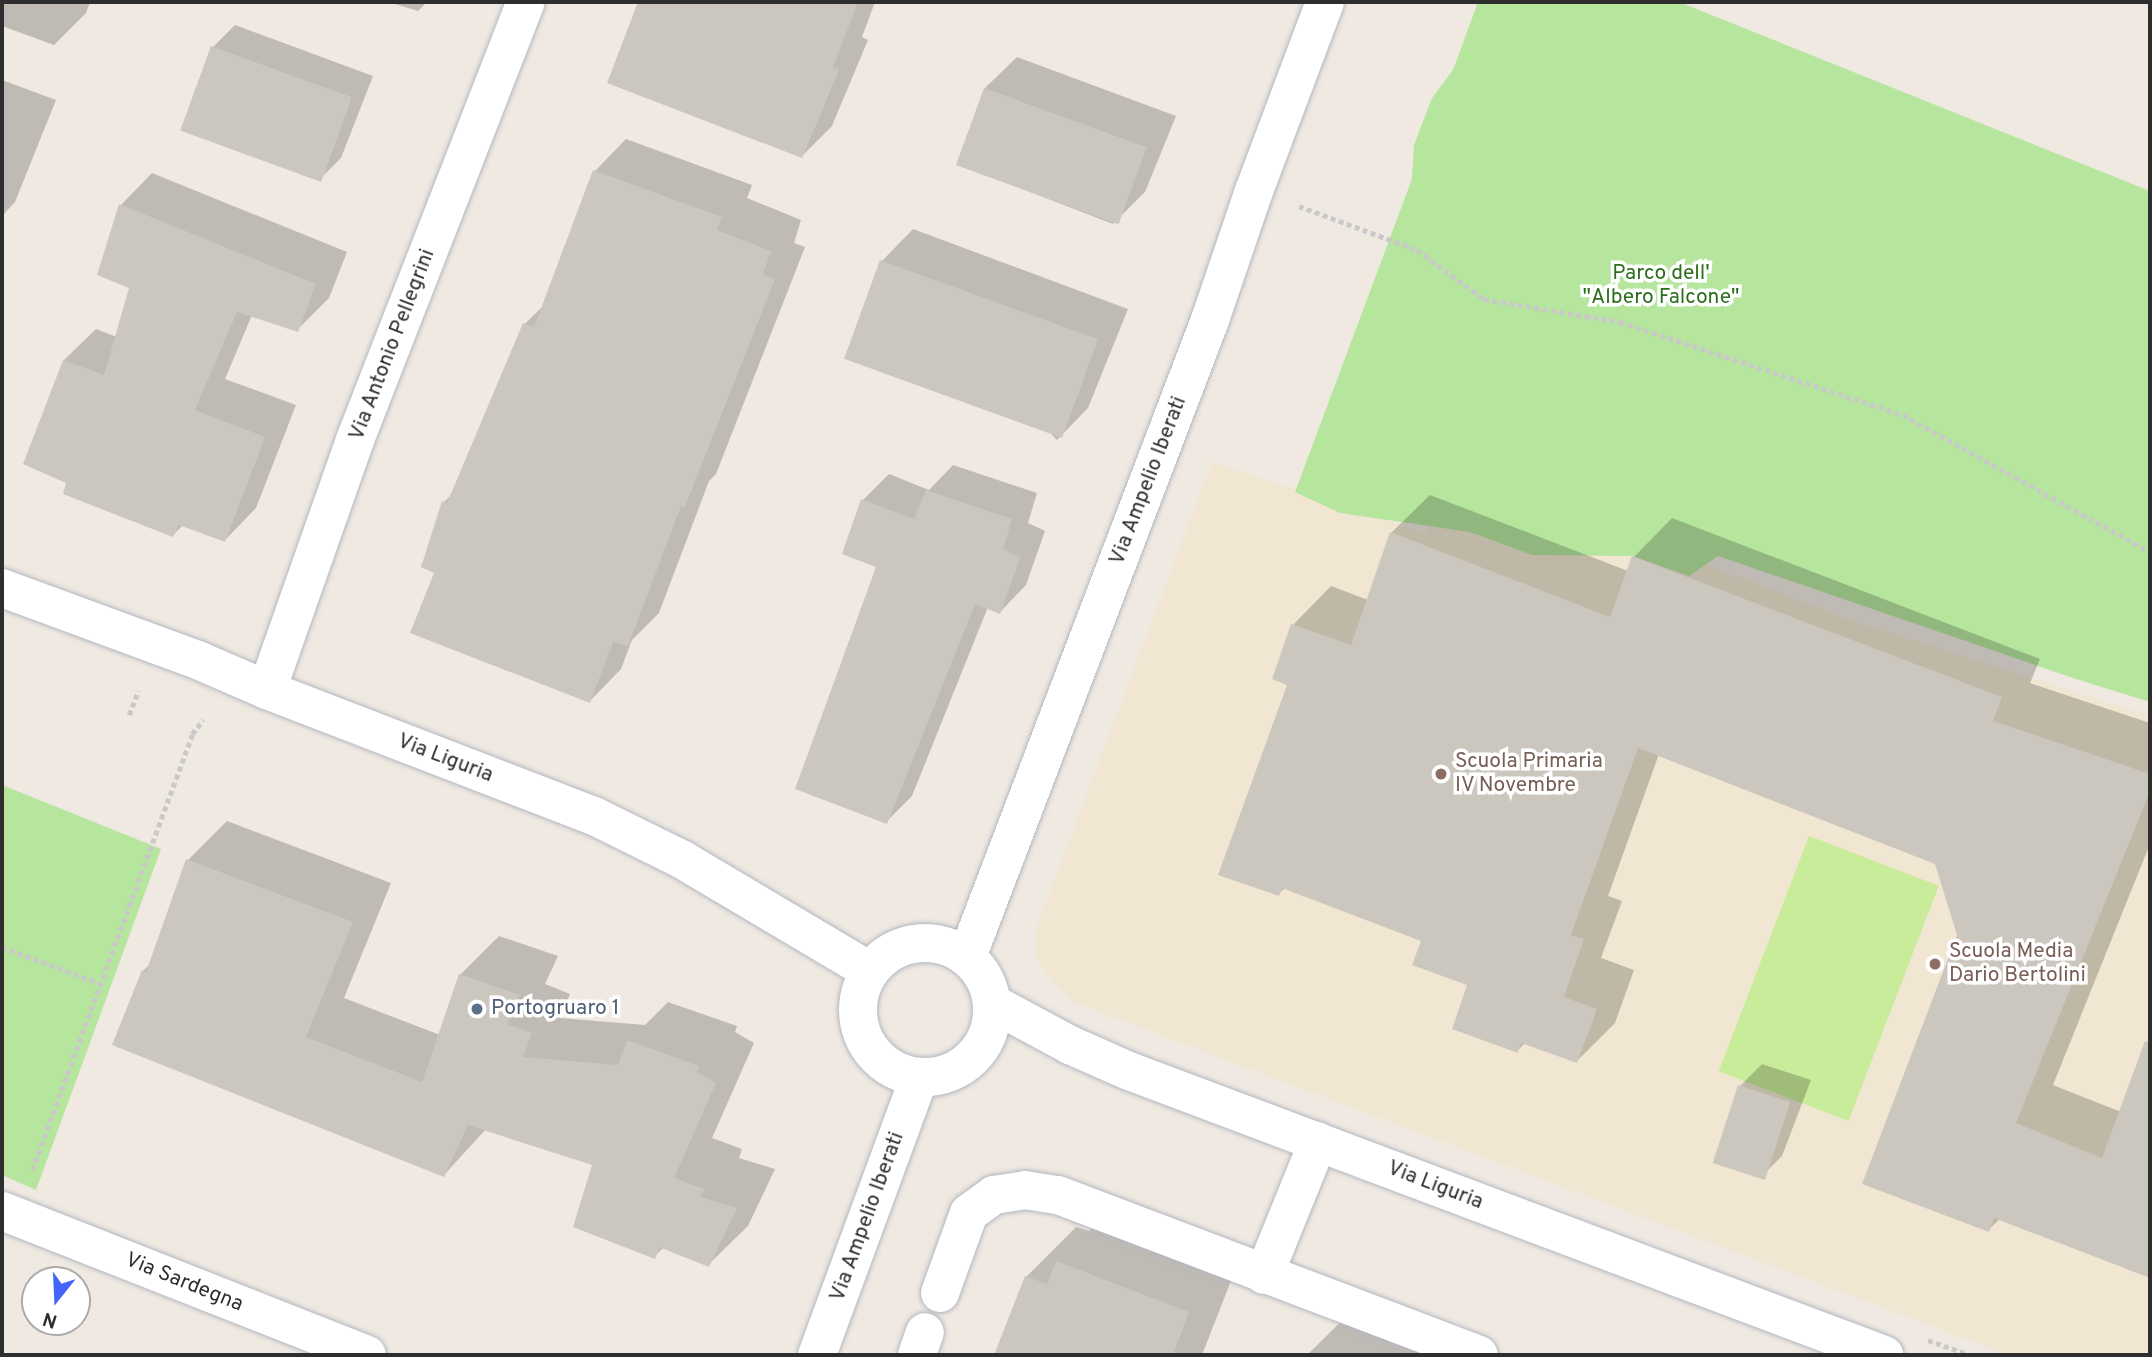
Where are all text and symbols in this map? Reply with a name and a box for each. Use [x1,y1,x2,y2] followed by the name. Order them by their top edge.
[345,245,441,445] street label: Via Antonio Pellegrini
[1582,261,1740,311] park label: Parco dell' "Albero Falcone"
[1105,393,1193,569] street label: Via Ampelio Iberati
[394,729,496,789] street label: Via Liguria
[1455,749,1603,799] place label: Scuola Primaria IV Novembre
[1433,766,1449,782] marker: Scuola Primaria IV Novembre
[1949,939,2086,989] place label: Scuola Media Dario Bertolini
[1927,956,1943,972] marker: Scuola Media Dario Bertolini
[491,996,620,1022] place label: Portogruaro 1
[469,1001,485,1017] marker: Portogruaro 1
[826,1128,910,1306] street label: Via Ampelio Iberati
[1384,1156,1486,1216] street label: Via Liguria
[121,1248,247,1318] street label: Via Sardegna
[21,1266,91,1336] north arrow
[40,1306,60,1333] text: N

